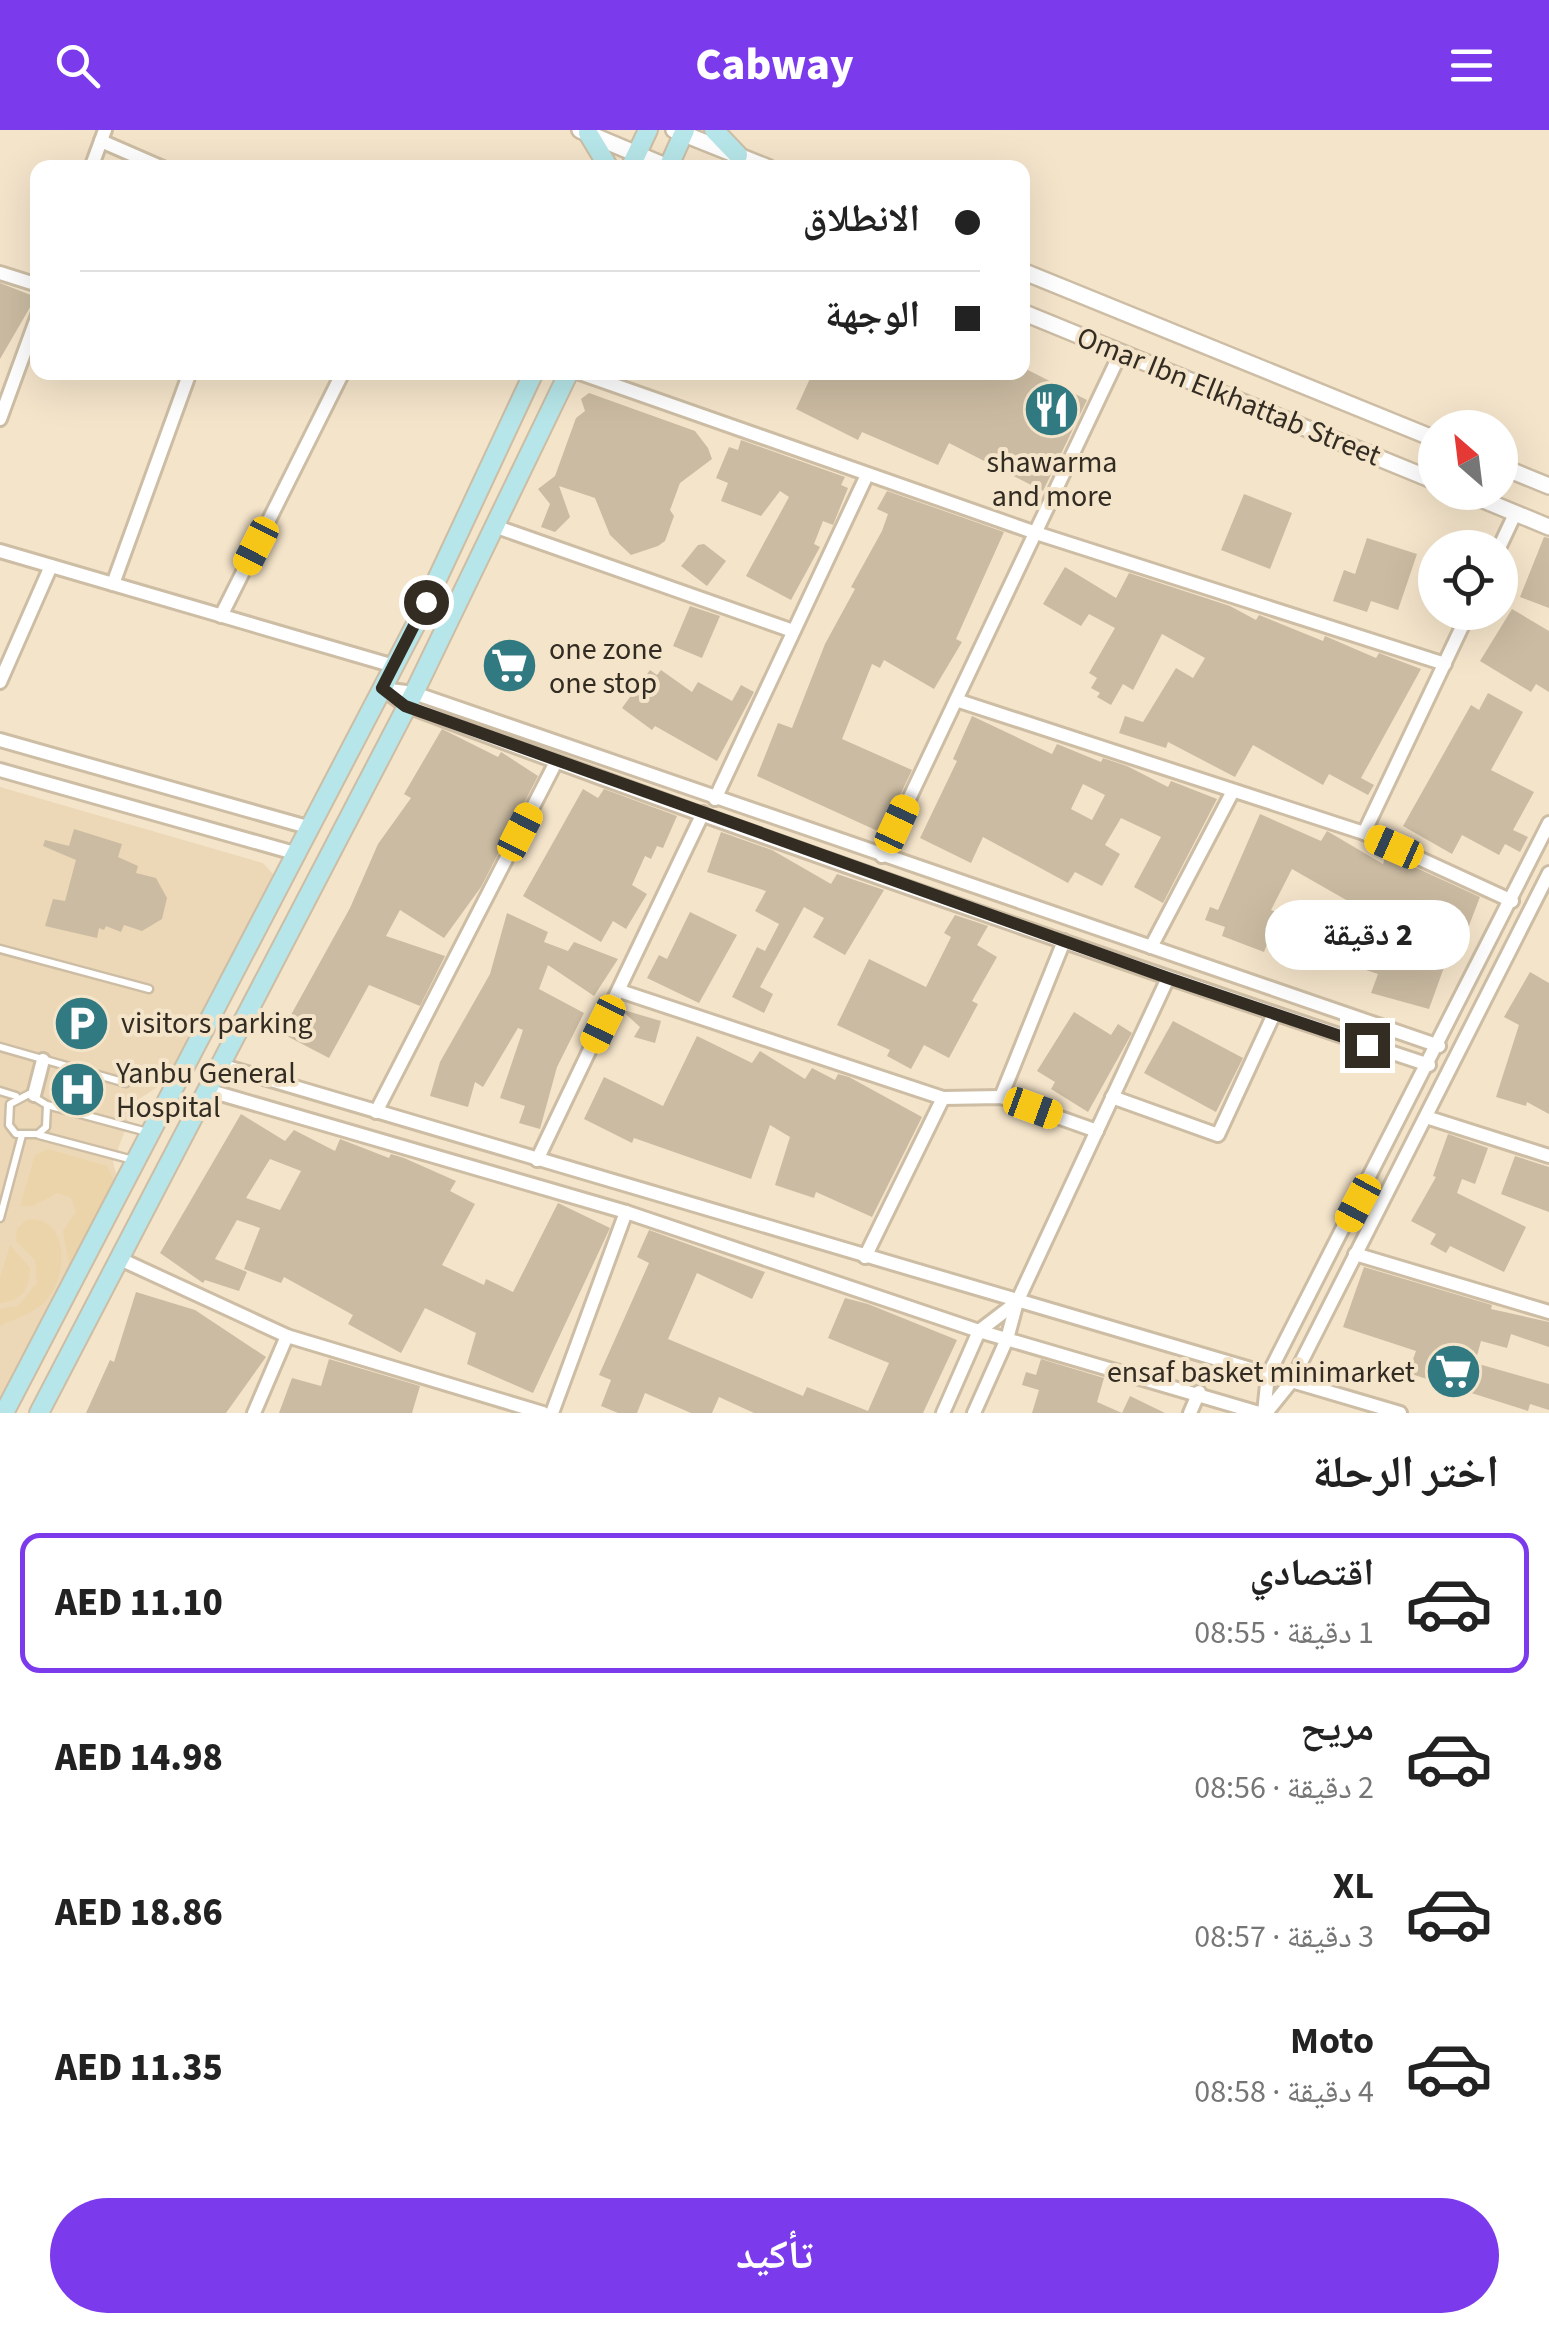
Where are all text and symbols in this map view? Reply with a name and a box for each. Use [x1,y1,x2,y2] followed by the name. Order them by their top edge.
[695,33,854,97] text: Cabway
[50,38,105,93] icon: search
[1444,38,1499,93] icon: menu
[802,192,920,246] text: الانطلاق
[825,288,920,342] text: الوجهة
[1070,316,1387,477] street label: Omar Ibn Elkhattab Street
[1022,379,1082,439] restaurant icon: shawarma and more
[1418,410,1518,510] north arrow
[1418,410,1518,630] map controls
[987,441,1117,518] place label: shawarma and more
[229,512,283,580] car
[1418,530,1518,630] button: locate
[404,580,449,625] route start
[549,628,663,705] place label: one zone one stop
[480,636,540,696] supermarket icon: one zone one stop
[871,790,923,858] car
[493,798,547,866] car
[1360,821,1428,873] car
[1264,900,1470,970] callout: 2 دقيقة
[1322,912,1413,958] text: 2 دقيقة
[576,990,630,1058] car
[52,993,112,1053] parking icon: visitors parking
[121,1002,313,1045] place label: visitors parking
[1345,1023,1390,1068] route end
[115,1052,296,1129] place label: Yanbu General Hospital
[47,1060,107,1120] hospital icon: Yanbu General Hospital
[1000,1084,1066,1132] car
[1331,1169,1385,1237] car
[1424,1342,1484,1402] supermarket icon: ensaf basket minimarket
[1107,1351,1415,1394] place label: ensaf basket minimarket
[1313,1441,1499,1505] text: اختر الرحلة
[1250,1546,1374,1600] text: اقتصادي
[1404,1558,1494,1648] icon: car
[55,1576,223,1630] text: AED 11.10
[1194,1610,1374,1656] text: 1 دقيقة · 08:55
[1300,1701,1374,1755] text: مريح
[1404,1713,1494,1803] icon: car
[55,1731,223,1785] text: AED 14.98
[1194,1765,1374,1811] text: 2 دقيقة · 08:56
[1333,1859,1374,1913] text: XL
[1404,1868,1494,1958] icon: car
[55,1886,223,1940] text: AED 18.86
[1194,1914,1374,1960] text: 3 دقيقة · 08:57
[1290,2014,1374,2068] text: Moto
[1404,2023,1494,2113] icon: car
[55,2041,223,2095] text: AED 11.35
[1194,2069,1374,2115] text: 4 دقيقة · 08:58
[50,2198,1499,2313] button: تأكيد

